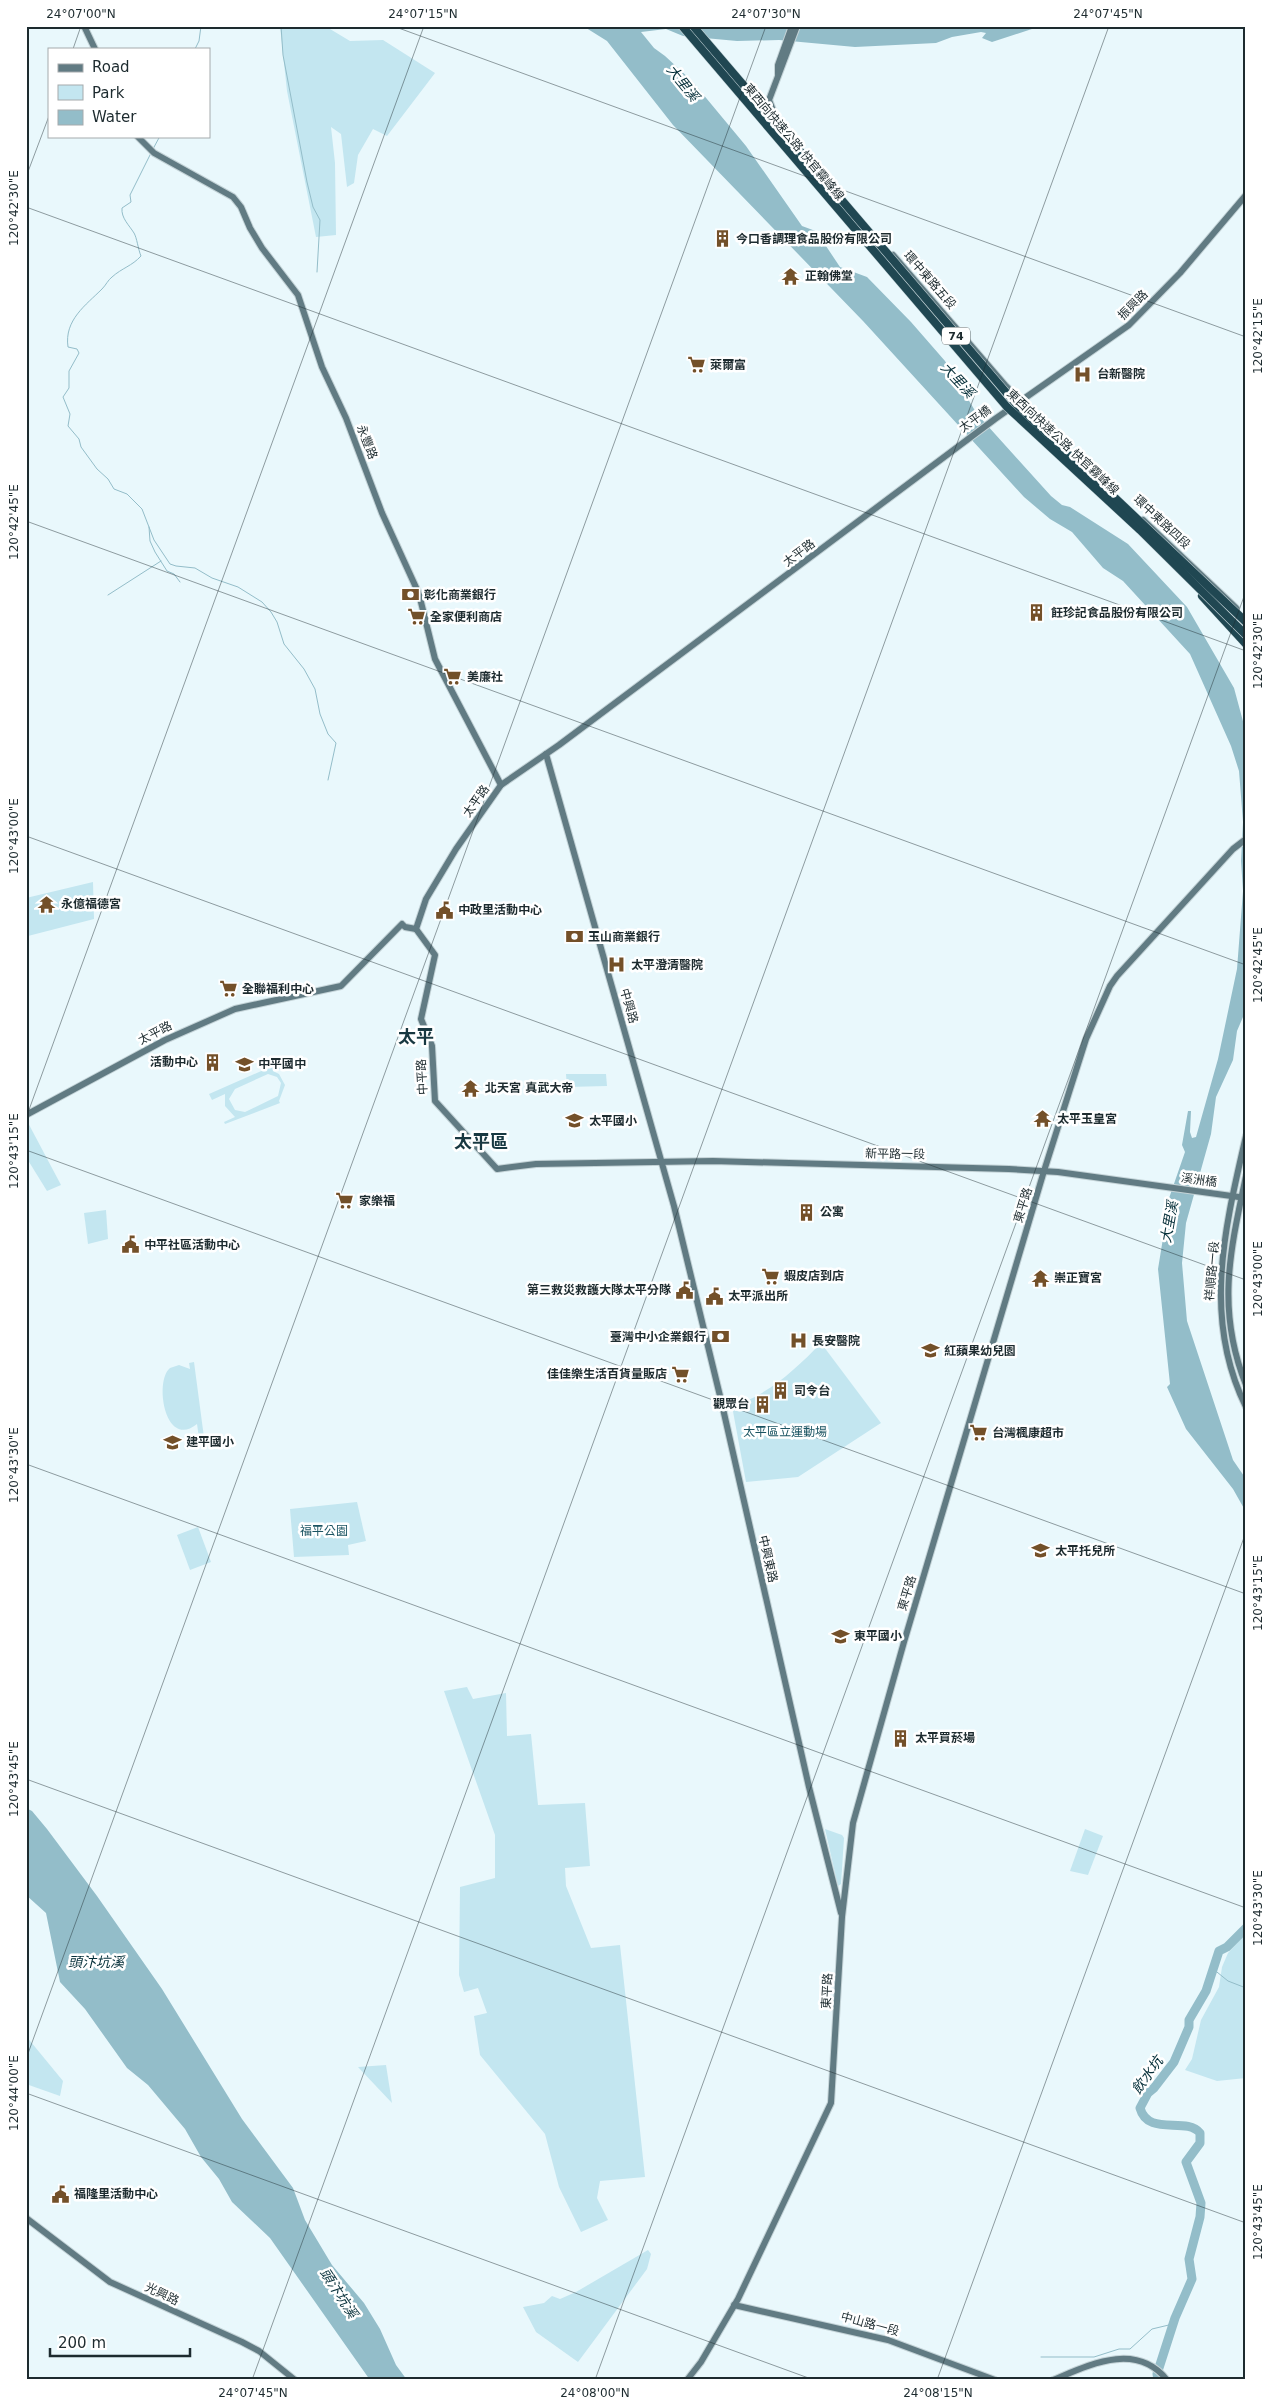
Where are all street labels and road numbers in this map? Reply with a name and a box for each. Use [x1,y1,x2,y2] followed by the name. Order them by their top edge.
[741,81,847,203] street label: 東西向快速公路 快官霧峰線
[901,248,959,312] street label: 環中東路五段
[1115,287,1151,323] street label: 振興路
[942,328,970,344] road number: 74
[1004,386,1122,498] street label: 東西向快速公路 快官霧峰線
[956,403,994,435] street label: 太平橋
[354,423,380,461] street label: 永豐路
[1131,492,1193,552] street label: 環中東路四段
[780,537,818,569] street label: 太平路
[460,782,492,820] street label: 太平路
[617,987,641,1025] street label: 中興路
[136,1019,174,1047] street label: 太平路
[414,1059,430,1095] street label: 中平路
[865,1146,925,1162] street label: 新平路一段
[1180,1171,1218,1189] street label: 溪洲橋
[1011,1186,1035,1224] street label: 東平路
[1202,1240,1222,1302] street label: 祥順路一段
[756,1534,780,1584] street label: 中興東路
[895,1574,919,1612] street label: 東平路
[819,1973,835,2009] street label: 東平路
[143,2280,181,2308] street label: 光興路
[839,2309,901,2339] street label: 中山路一段

